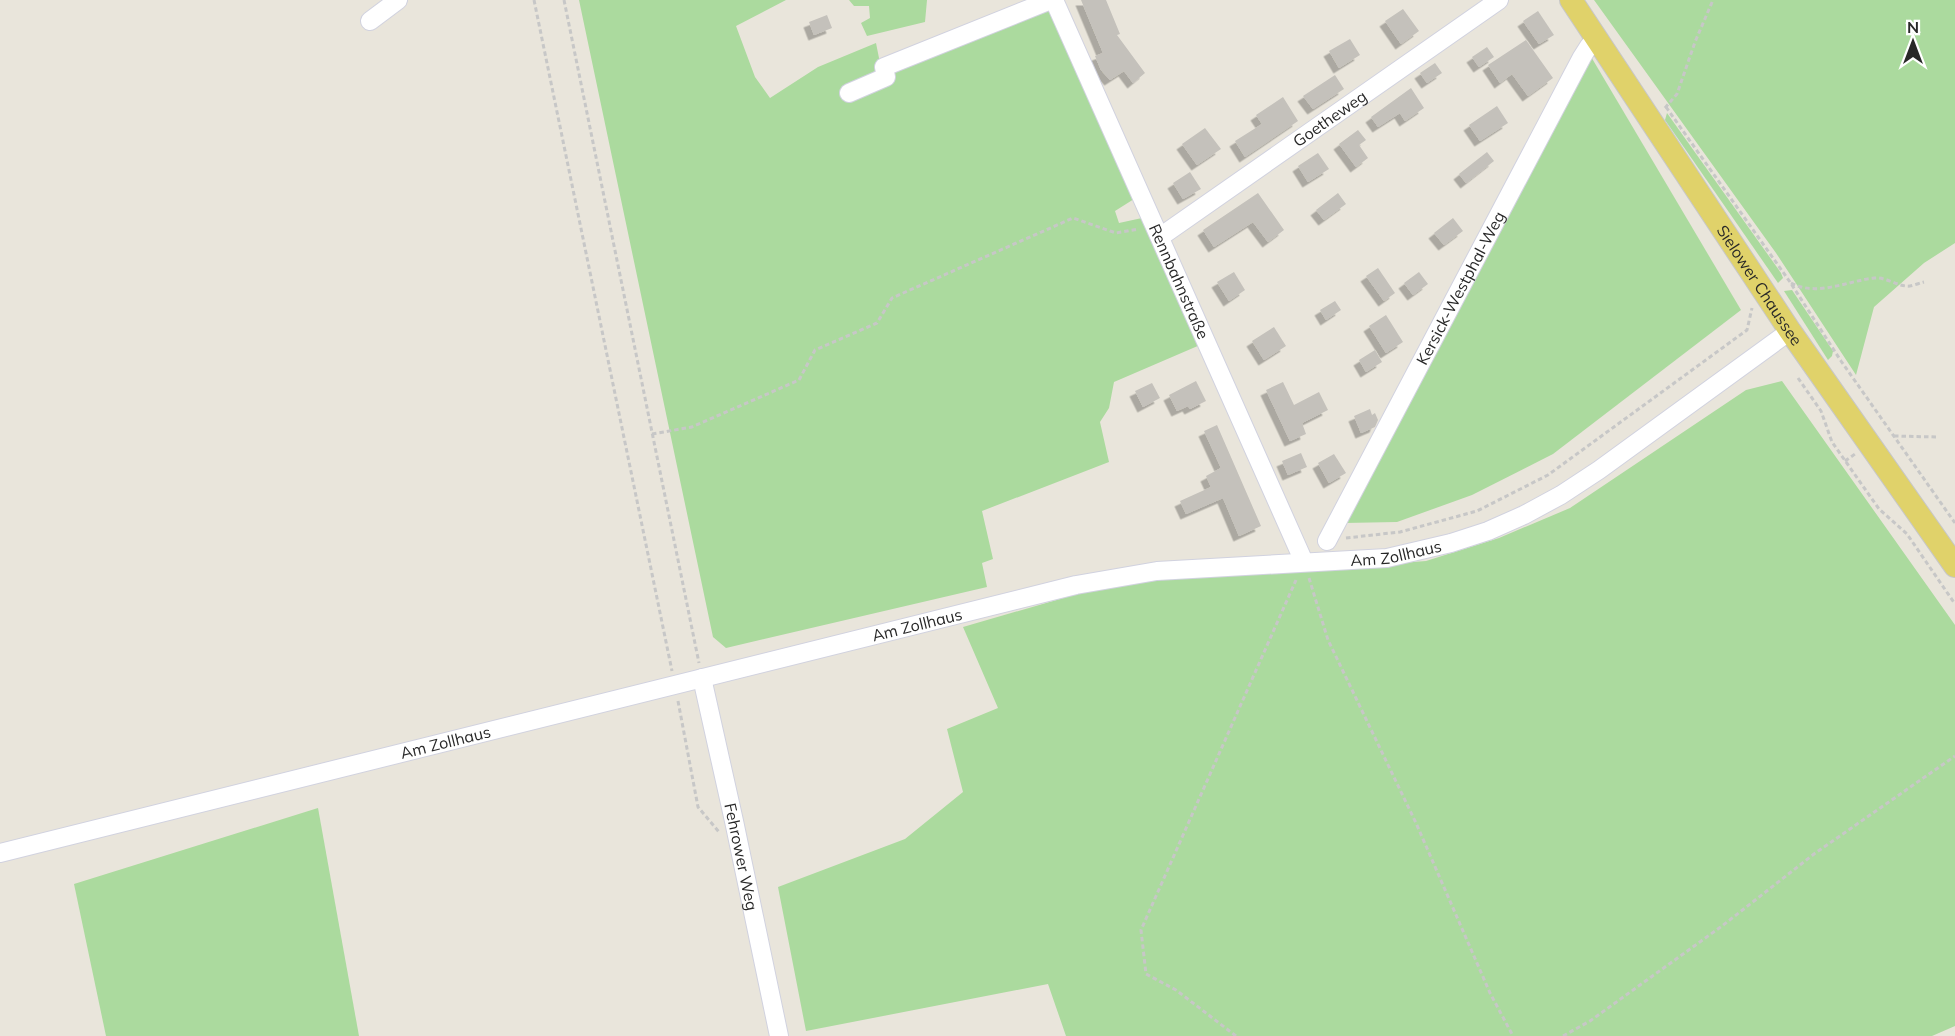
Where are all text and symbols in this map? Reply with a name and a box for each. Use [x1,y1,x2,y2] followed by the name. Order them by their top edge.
[1883,12,1943,72] north arrow
[1907,17,1919,37] text: N
[1289,86,1370,151] street label: Goetheweg
[1412,208,1509,368] street label: Kersick-Westphal-Weg
[1145,221,1214,342] street label: Rennbahnstraße
[1713,221,1807,349] street label: Sielower Chaussee
[1350,536,1444,570] street label: Am Zollhaus
[870,604,964,645] street label: Am Zollhaus
[398,721,493,763] street label: Am Zollhaus
[720,801,762,912] street label: Fehrower Weg

